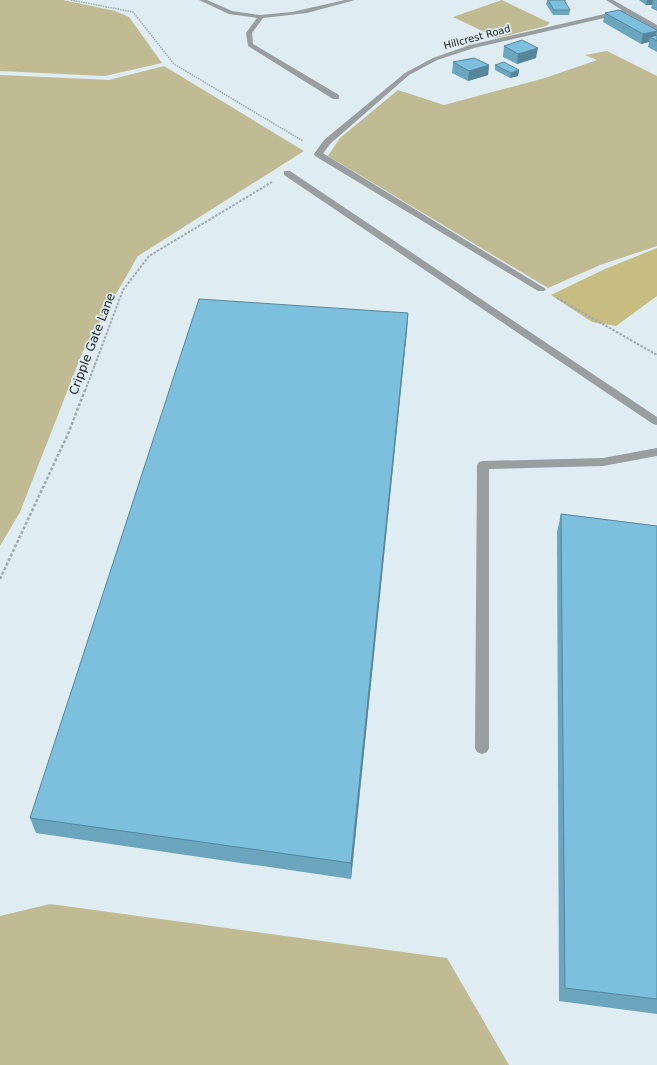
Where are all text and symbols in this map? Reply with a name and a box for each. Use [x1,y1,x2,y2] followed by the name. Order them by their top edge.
[442,23,512,51] street label: Hillcrest Road
[66,291,118,397] street label: Cripple Gate Lane

